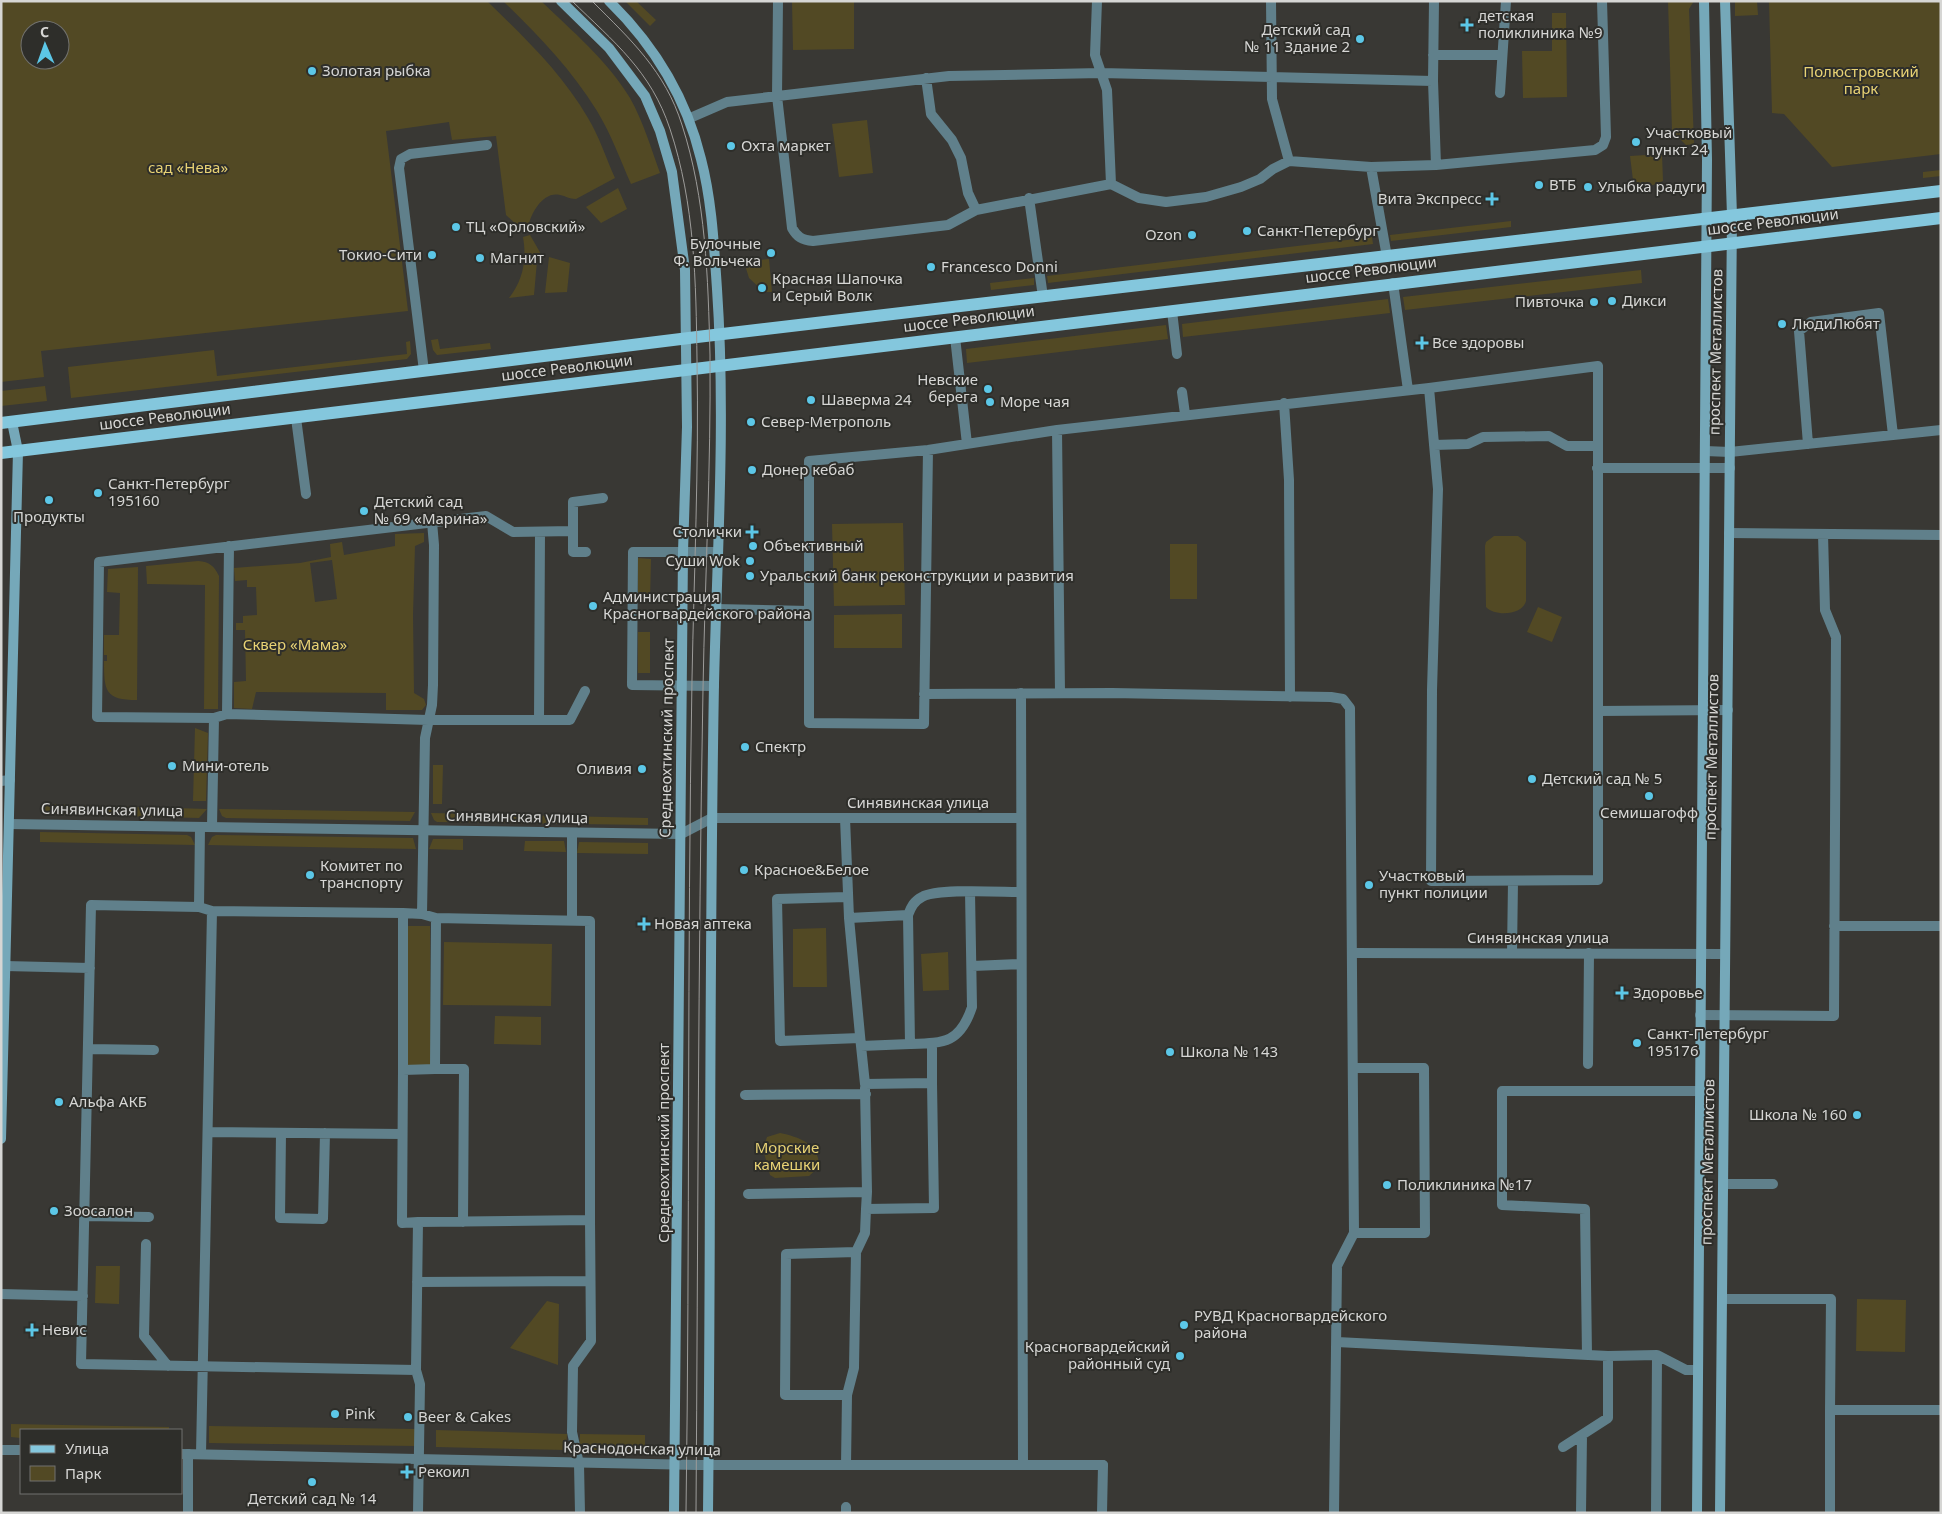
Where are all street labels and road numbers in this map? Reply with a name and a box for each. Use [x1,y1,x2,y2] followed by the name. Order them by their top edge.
[1706,203,1840,239] street label: шоссе Революции
[1304,251,1438,287] street label: шоссе Революции
[1704,269,1726,435] street label: проспект Металлистов
[902,300,1036,336] street label: шоссе Революции
[500,349,634,385] street label: шоссе Революции
[98,398,232,434] street label: шоссе Революции
[654,638,678,838] street label: Среднеохтинский проспект
[1700,674,1722,840] street label: проспект Металлистов
[847,792,989,812] street label: Синявинская улица
[41,798,183,820] street label: Синявинская улица
[446,805,588,827] street label: Синявинская улица
[1467,927,1609,947] street label: Синявинская улица
[653,1043,673,1243] street label: Среднеохтинский проспект
[1696,1079,1718,1245] street label: проспект Металлистов
[563,1437,721,1459] street label: Краснодонская улица

